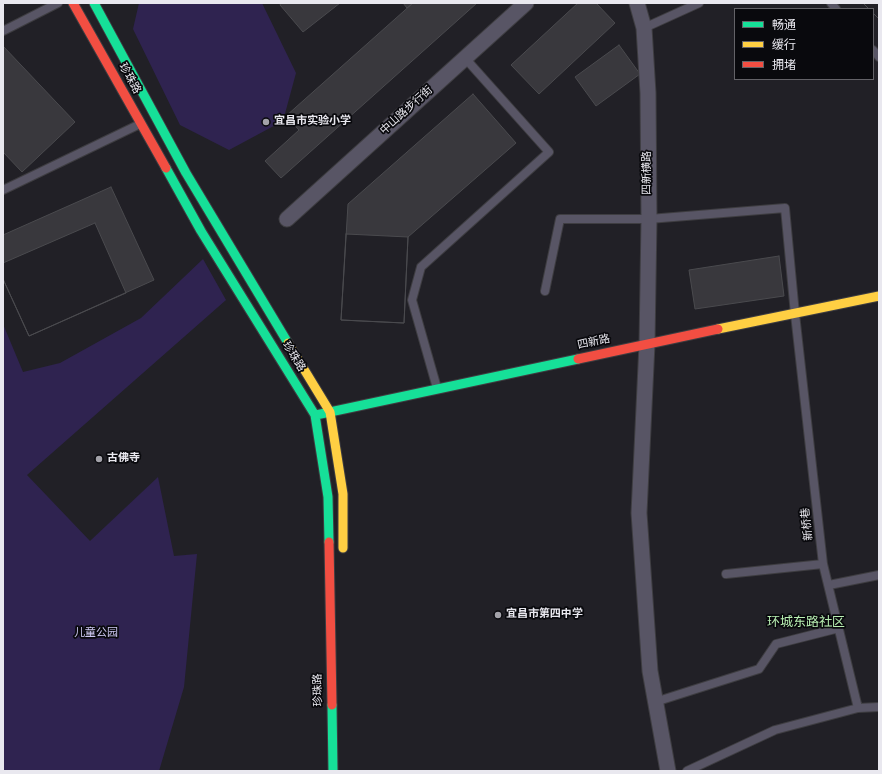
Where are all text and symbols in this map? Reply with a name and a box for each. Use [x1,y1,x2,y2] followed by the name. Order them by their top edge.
[734,8,874,80] legend
[772,18,796,34] text: 畅通
[772,38,796,54] text: 缓行
[772,58,796,74] text: 拥堵
[115,61,143,97] street label: 珍珠路
[378,84,436,138] street label: 中山路步行街
[274,115,351,129] place label: 宜昌市实验小学
[261,117,271,127] marker: 宜昌市实验小学
[641,151,655,195] street label: 四新横路
[576,333,612,353] street label: 四新路
[279,340,307,374] street label: 珍珠路
[107,452,140,466] place label: 古佛寺
[94,454,104,464] marker: 古佛寺
[800,507,816,541] street label: 新桥巷
[506,608,583,622] place label: 宜昌市第四中学
[493,610,503,620] marker: 宜昌市第四中学
[767,615,845,631] district label: 环城东路社区
[74,627,118,641] park label: 儿童公园
[312,673,326,707] street label: 珍珠路

